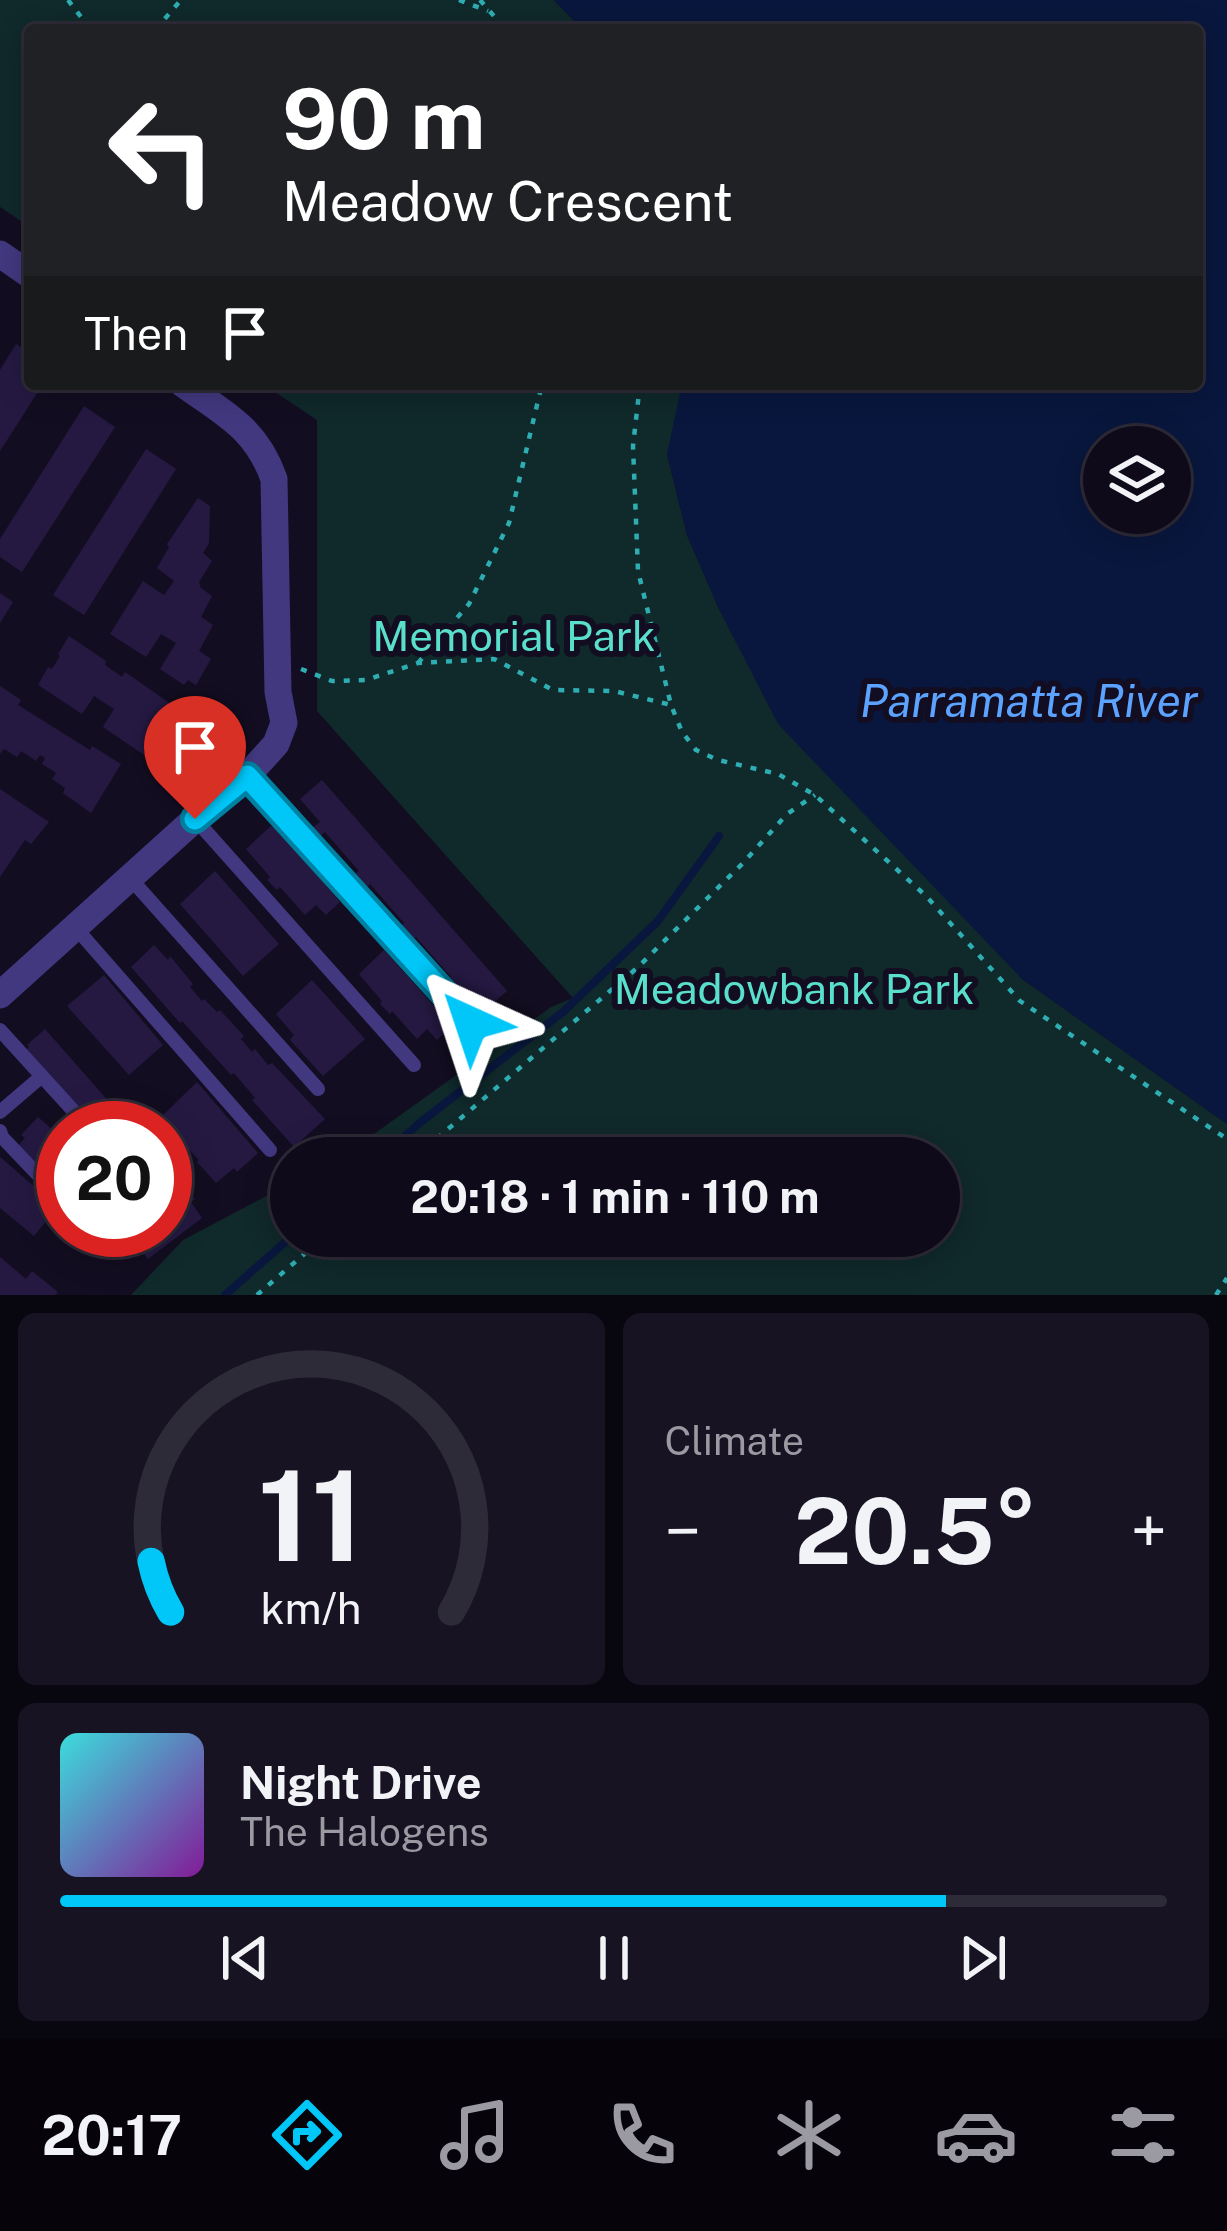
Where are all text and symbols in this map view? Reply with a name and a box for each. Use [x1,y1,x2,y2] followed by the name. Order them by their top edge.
[282,69,485,168] text: 90 m
[84,72,240,228] icon: left
[282,170,733,233] text: Meadow Crescent
[212,300,278,366] icon: arrive
[84,307,188,360] text: Then
[1083,426,1191,534] map controls
[1083,426,1191,534] button: layers
[372,611,656,660] park label: Memorial Park
[860,674,1199,727] water label: Parramatta River
[144,696,246,819] pin
[162,714,228,780] icon: arrive
[408,960,534,1086] position arrow
[614,964,974,1013] park label: Meadowbank Park
[36,1101,192,1257] speed limit sign: 20
[410,1170,820,1223] text: 20:18 · 1 min · 110 m
[665,1418,804,1464] text: Climate
[258,1442,365,1589] text: 11
[794,1478,1037,1584] text: 20.5°
[665,1492,701,1570] text: −
[1130,1492,1167,1570] text: +
[261,1583,362,1634] text: km/h
[240,1756,482,1809] text: Night Drive
[240,1809,489,1855] text: The Halogens
[212,1925,278,1991] icon: previous
[581,1925,647,1991] icon: pause
[950,1925,1016,1991] icon: next
[265,2093,349,2177] icon: directions
[433,2093,517,2177] icon: music
[600,2093,684,2177] icon: phone
[767,2093,851,2177] icon: climate
[934,2093,1018,2177] icon: car
[1101,2093,1185,2177] icon: filters
[42,2104,182,2167] text: 20:17

